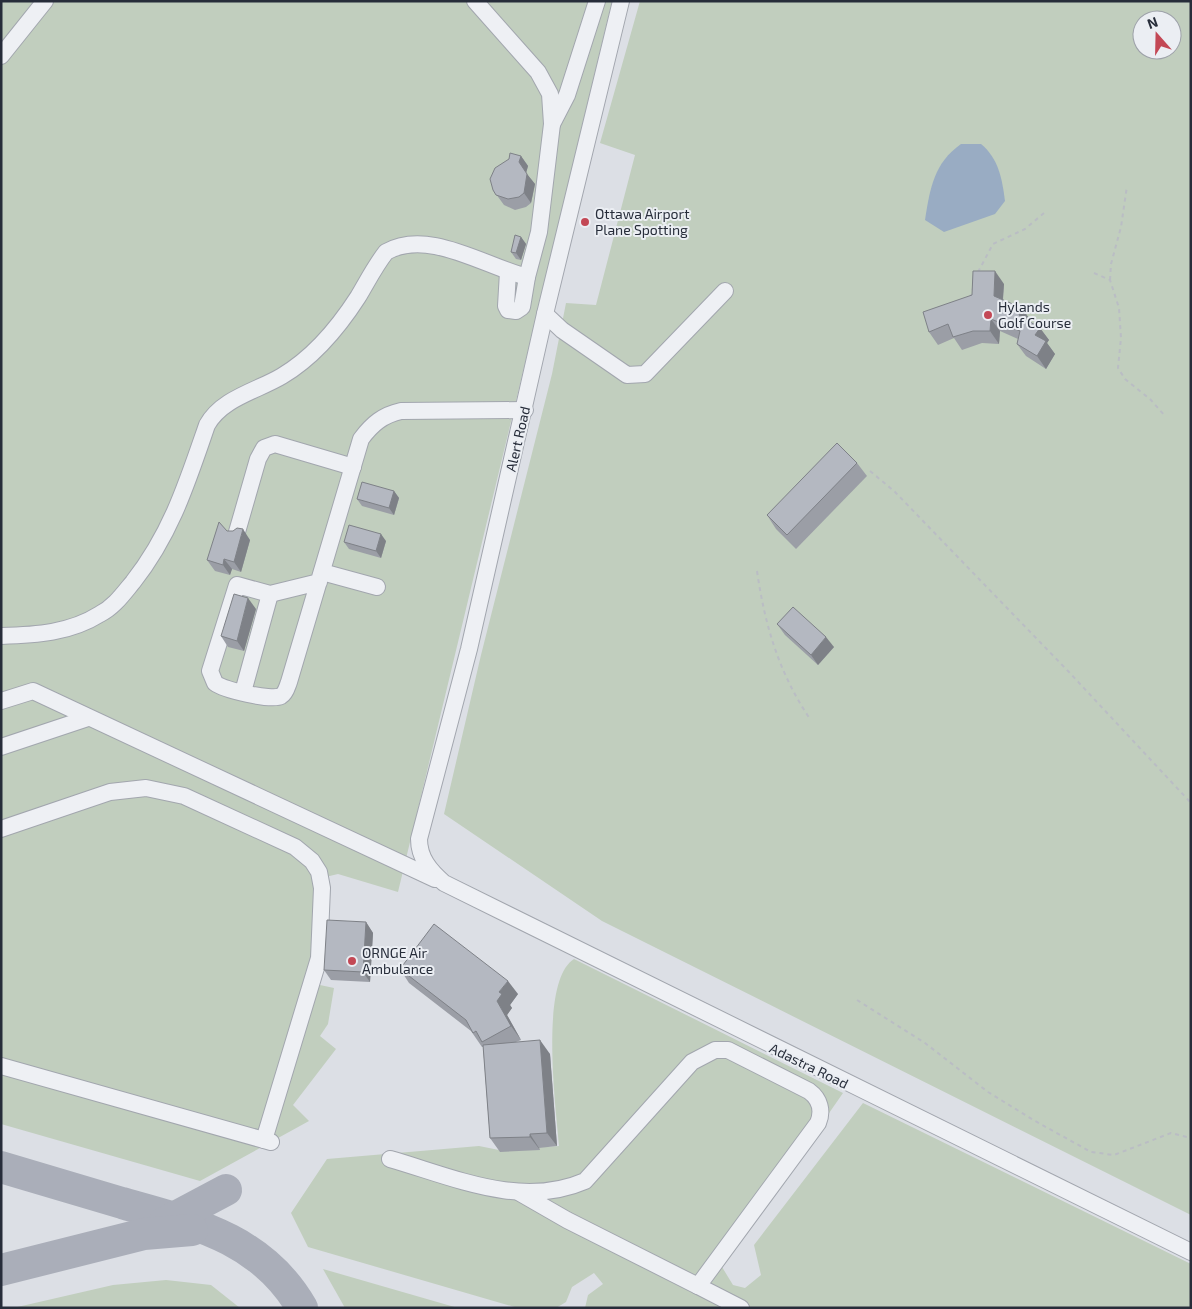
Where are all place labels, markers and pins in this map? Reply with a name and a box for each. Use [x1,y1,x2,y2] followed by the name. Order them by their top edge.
[595,205,690,238] place label: Ottawa Airport Plane Spotting
[579,216,591,228] marker: Ottawa Airport Plane Spotting
[998,298,1071,331] place label: Hylands Golf Course
[982,309,994,321] marker: Hylands Golf Course
[362,944,433,977] place label: ORNGE Air Ambulance
[346,955,358,967] marker: ORNGE Air Ambulance

